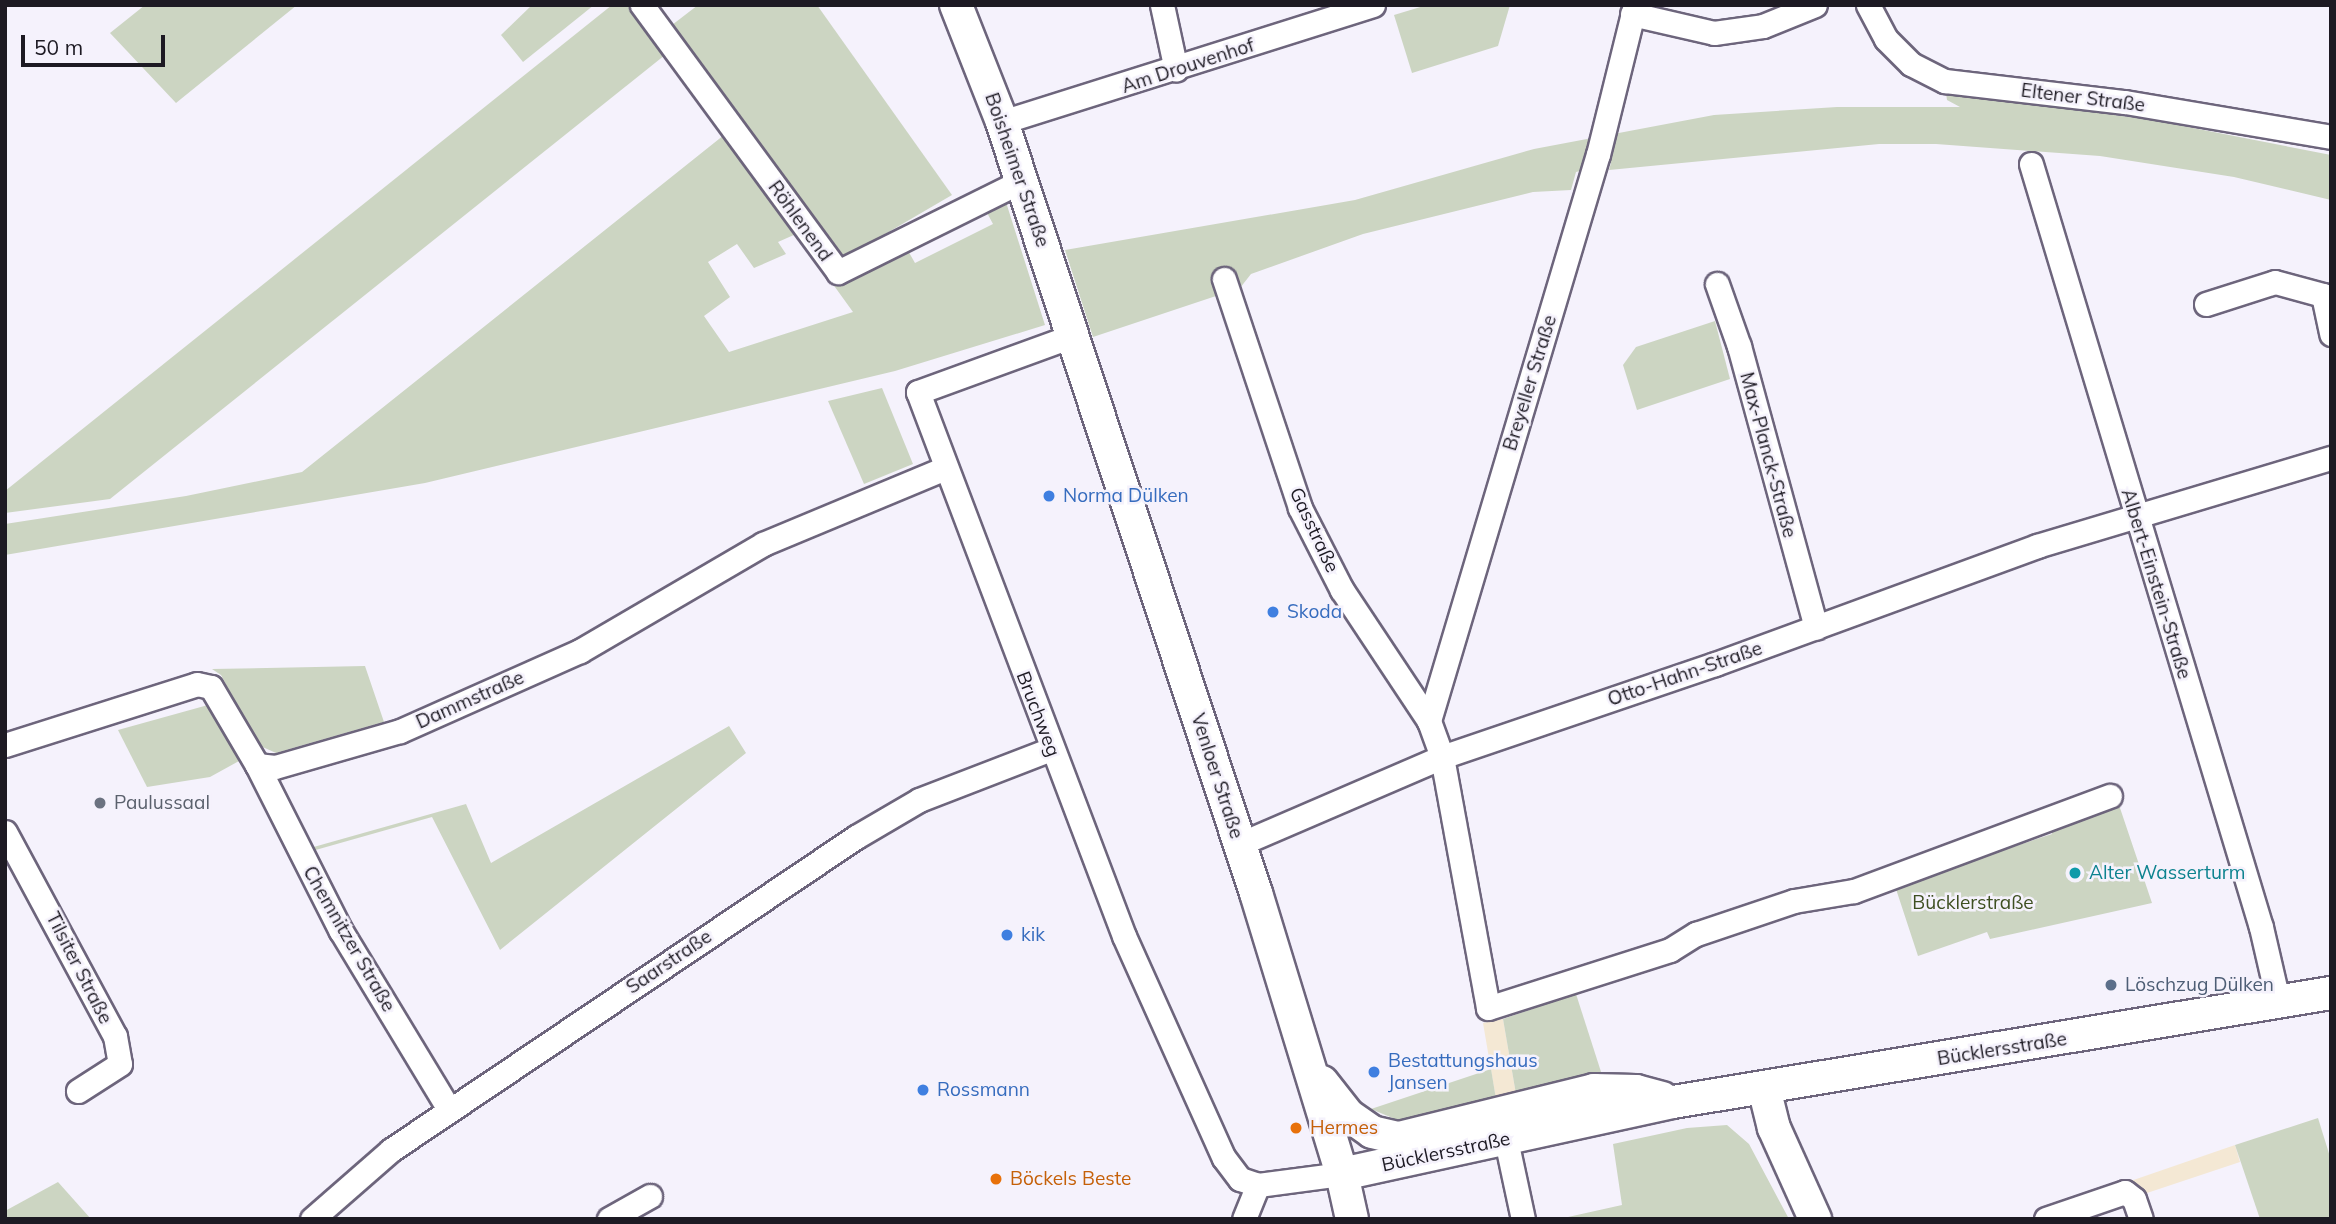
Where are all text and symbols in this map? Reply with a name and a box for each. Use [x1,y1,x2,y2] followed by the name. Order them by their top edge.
[24,21,168,65] scale bar
[34,34,83,60] text: 50 m
[1119,34,1257,98] street label: Am Drouvenhof
[2020,79,2146,117] street label: Eltener Straße
[980,90,1054,250] street label: Boisheimer Straße
[763,176,837,266] street label: Röhlenend
[1499,313,1561,453] street label: Breyeller Straße
[1735,370,1801,540] street label: Max-Planck-Straße
[1284,484,1344,576] street label: Gasstraße
[1063,485,1189,507] place label: Norma Dülken
[2116,486,2196,682] street label: Albert-Einstein-Straße
[1041,488,1057,504] marker: Norma Dülken
[1287,601,1342,623] place label: Skoda
[1265,604,1281,620] marker: Skoda
[1605,637,1765,711] street label: Otto-Hahn-Straße
[413,666,527,734] street label: Dammstraße
[1011,668,1065,760] street label: Bruchweg
[1186,711,1248,841] street label: Venloer Straße
[114,792,210,814] place label: Paulussaal
[92,795,108,811] marker: Paulussaal
[298,862,400,1016] street label: Chemnitzer Straße
[2089,862,2245,884] place label: Alter Wasserturm
[2067,865,2083,881] marker: Alter Wasserturm
[1912,892,2034,914] park label: Bücklerstraße
[41,908,117,1028] street label: Tilsiter Straße
[1021,924,1045,946] place label: kik
[622,925,716,999] street label: Saarstraße
[999,927,1015,943] marker: kik
[2125,974,2274,996] place label: Löschzug Dülken
[2103,977,2119,993] marker: Löschzug Dülken
[1936,1028,2068,1070] street label: Bücklersstraße
[1388,1050,1538,1094] place label: Bestattungshaus Jansen
[1366,1064,1382,1080] marker: Bestattungshaus Jansen
[937,1079,1030,1101] place label: Rossmann
[915,1082,931,1098] marker: Rossmann
[1310,1117,1378,1139] place label: Hermes
[1288,1120,1304,1136] marker: Hermes
[1380,1127,1512,1177] street label: Bücklersstraße
[1010,1168,1131,1190] place label: Böckels Beste
[988,1171,1004,1187] marker: Böckels Beste

